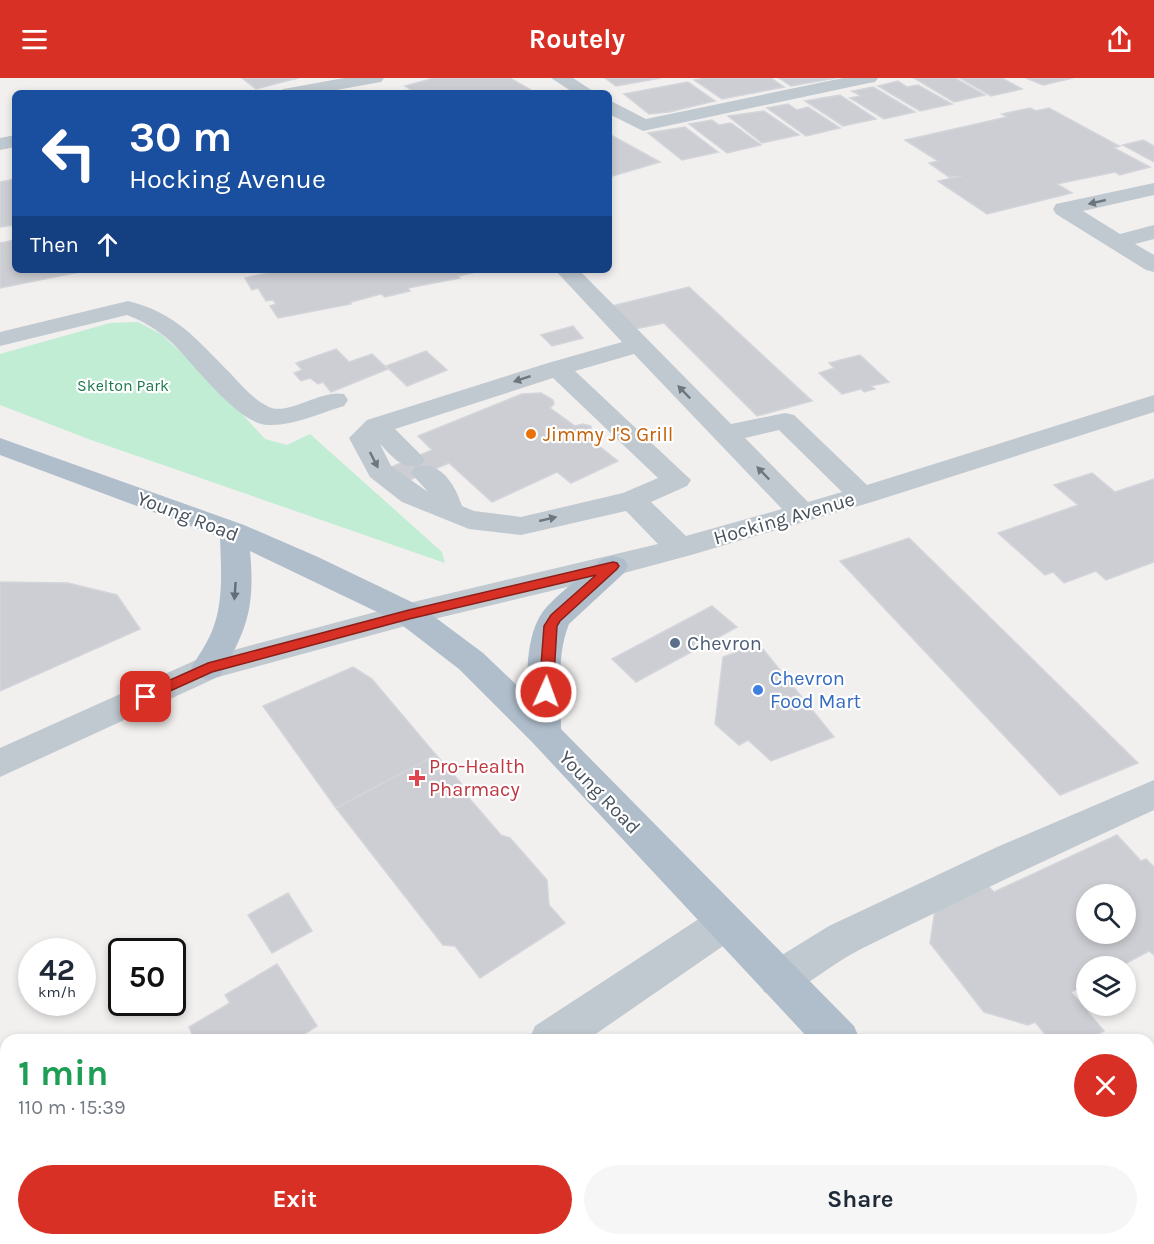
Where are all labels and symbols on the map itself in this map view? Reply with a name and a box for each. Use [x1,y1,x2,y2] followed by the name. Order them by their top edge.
[1088,197,1106,207] one-way arrow
[513,375,531,385] one-way arrow
[77,376,169,395] park label: Skelton Park
[678,385,692,399] one-way arrow
[543,423,673,446] place label: Jimmy J'S Grill
[524,427,538,441] marker: Jimmy J'S Grill
[369,452,379,469] one-way arrow
[757,467,771,481] one-way arrow
[134,487,242,546] street label: Young Road
[711,487,857,550] street label: Hocking Avenue
[539,514,557,524] one-way arrow
[230,581,239,600] one-way arrow
[687,632,762,655] place label: Chevron
[668,636,682,650] marker: Chevron
[514,660,578,724] position arrow
[770,667,862,713] place label: Chevron Food Mart
[120,671,171,722] pin
[751,683,765,697] marker: Chevron Food Mart
[554,746,645,839] street label: Young Road
[429,755,525,801] place label: Pro-Health Pharmacy
[410,771,424,785] marker: Pro-Health Pharmacy
[108,938,186,1016] speed limit sign: 50

